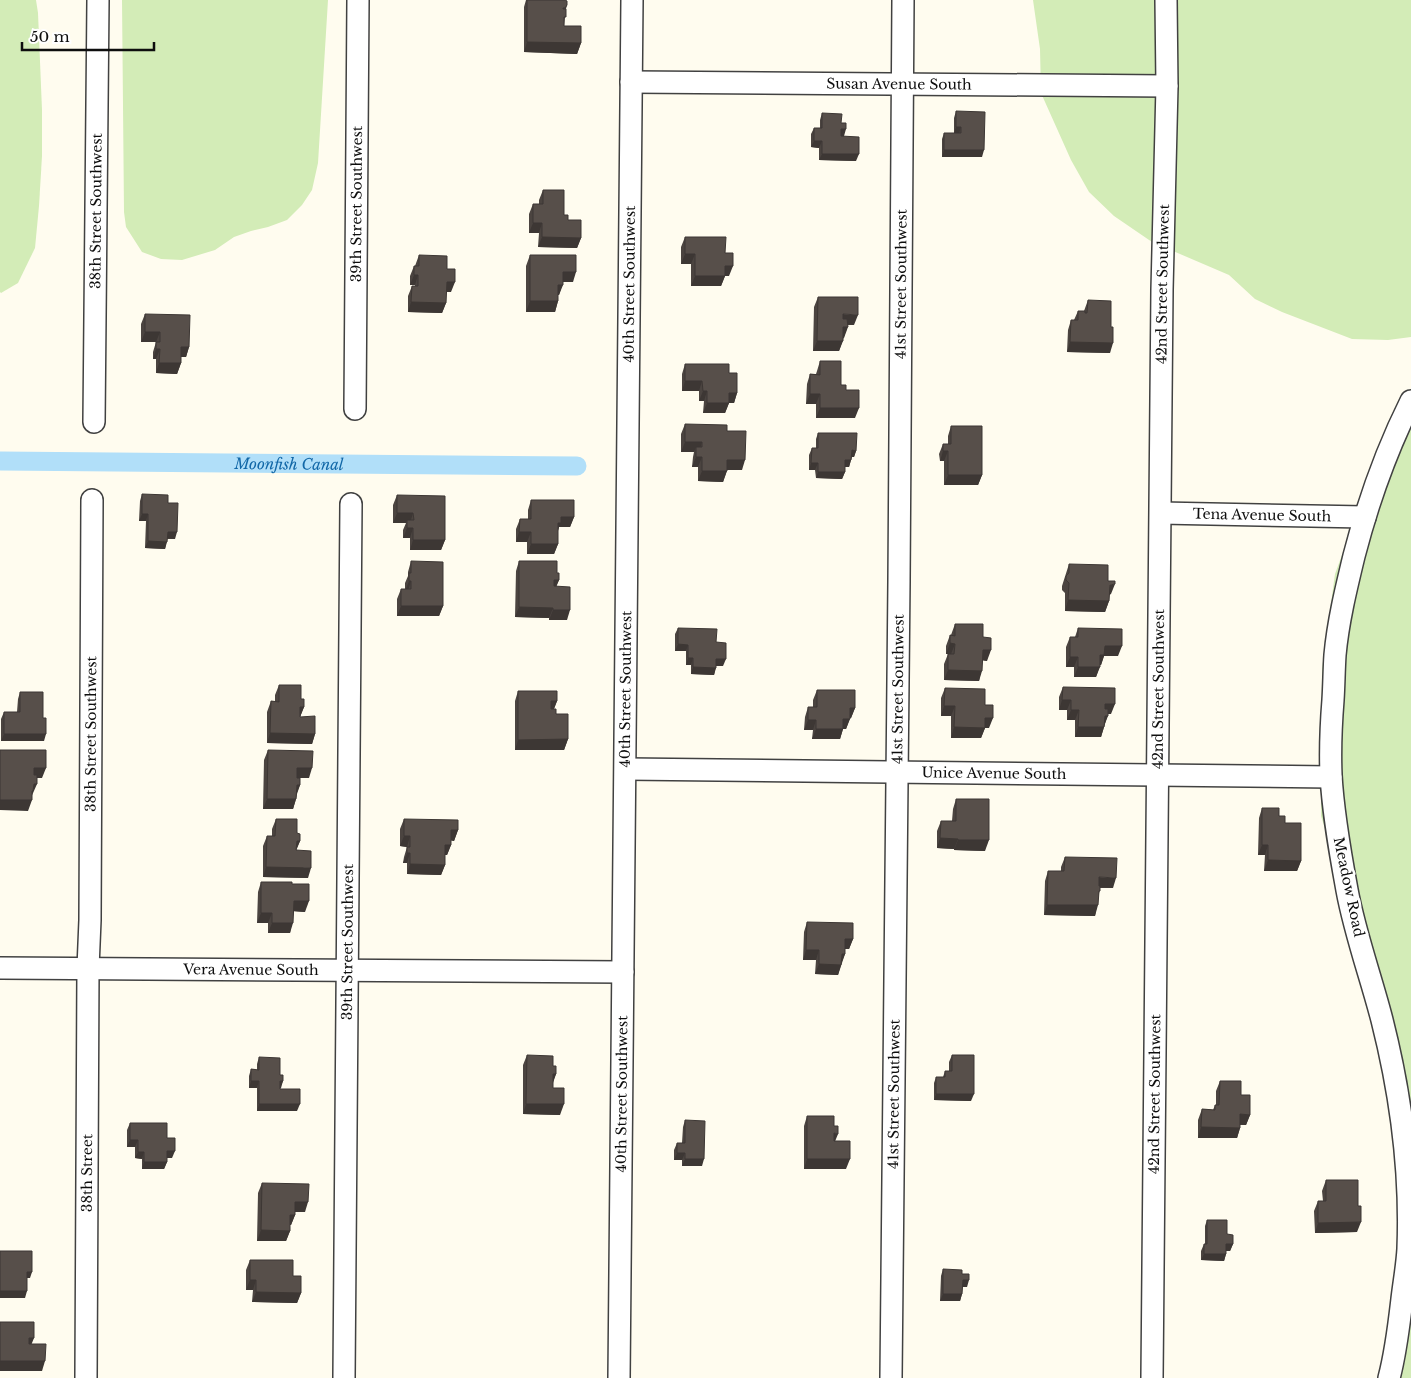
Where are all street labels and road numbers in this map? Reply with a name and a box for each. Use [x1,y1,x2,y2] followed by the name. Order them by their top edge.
[826,74,972,94] street label: Susan Avenue South
[347,125,366,282] street label: 39th Street Southwest
[86,132,106,289] street label: 38th Street Southwest
[1152,203,1173,364] street label: 42nd Street Southwest
[620,205,639,363] street label: 40th Street Southwest
[892,208,911,359] street label: 41st Street Southwest
[1193,505,1332,525] street label: Tena Avenue South
[1149,608,1168,769] street label: 42nd Street Southwest
[616,610,635,768] street label: 40th Street Southwest
[888,613,908,764] street label: 41st Street Southwest
[82,655,100,812] street label: 38th Street Southwest
[921,763,1067,783] street label: Unice Avenue South
[1330,835,1369,939] street label: Meadow Road
[338,863,357,1020] street label: 39th Street Southwest
[182,960,319,979] street label: Vera Avenue South
[1145,1013,1164,1174] street label: 42nd Street Southwest
[612,1015,631,1173] street label: 40th Street Southwest
[884,1018,904,1169] street label: 41st Street Southwest
[78,1133,96,1212] street label: 38th Street

